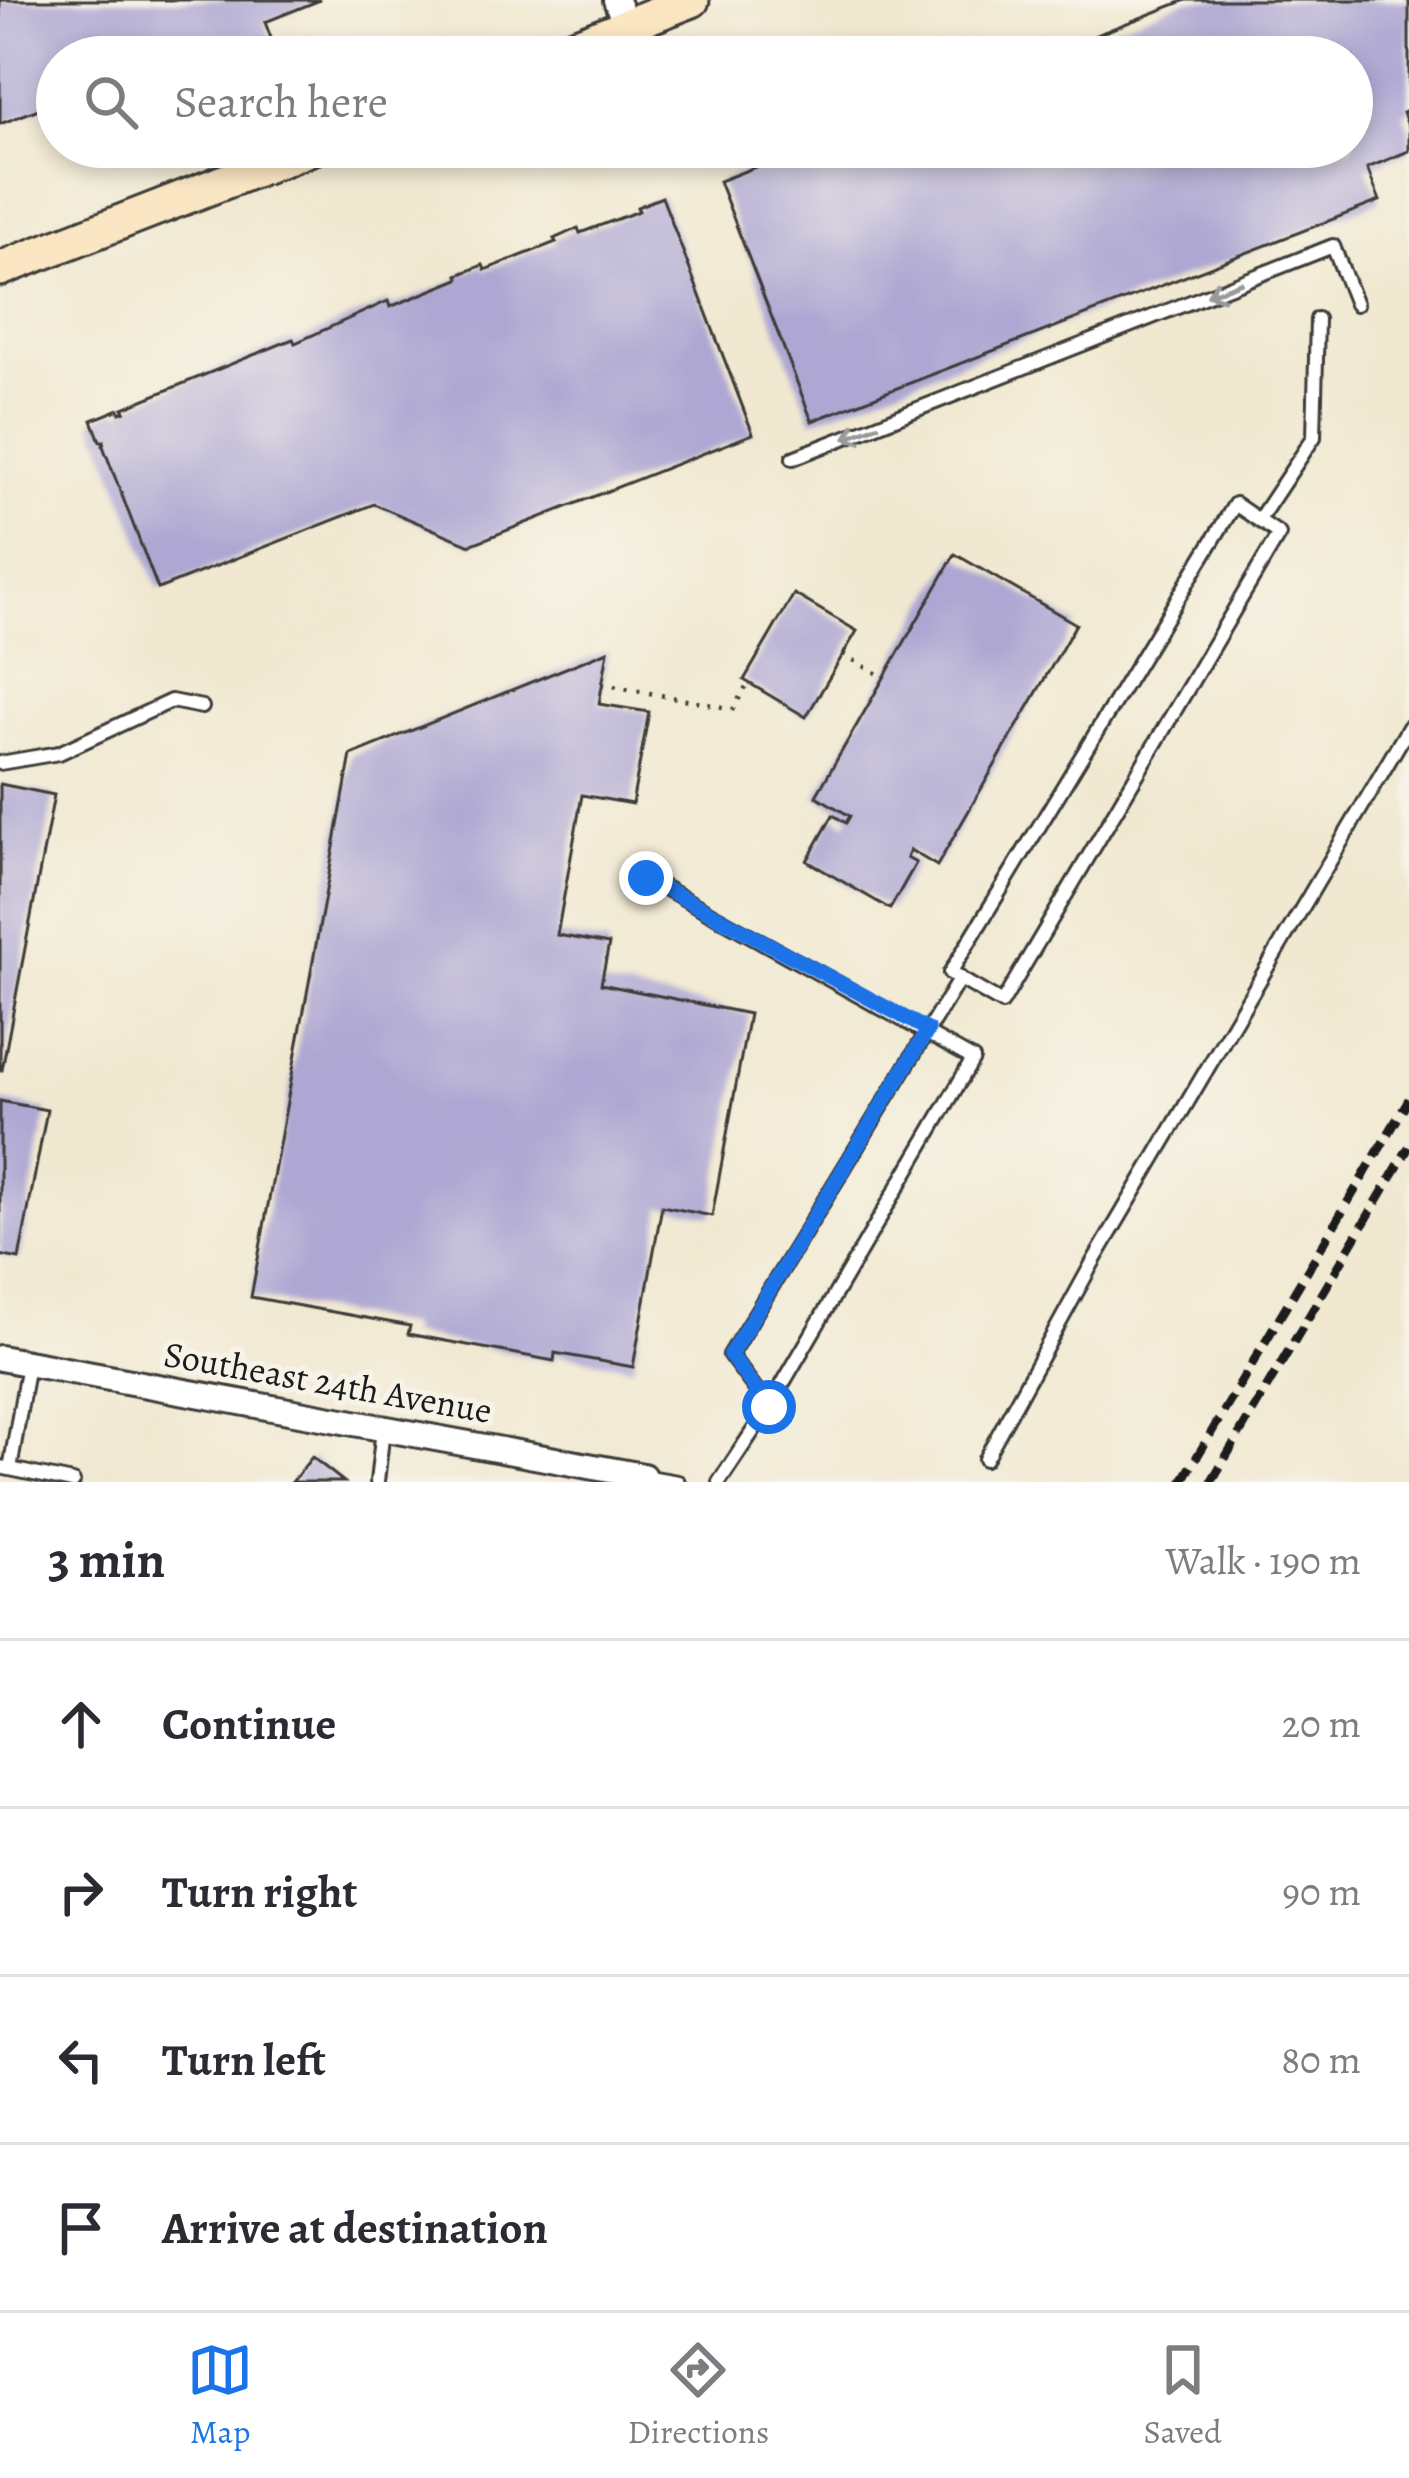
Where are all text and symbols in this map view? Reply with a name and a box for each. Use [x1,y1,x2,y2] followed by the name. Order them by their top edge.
[36,36,1373,168] search box
[78,69,144,135] icon: search
[174,71,388,133] text: Search here
[1206,280,1243,301] one-way arrow
[843,422,880,444] one-way arrow
[619,851,673,905] route end
[160,1329,496,1435] street label: Southeast 24th Avenue
[742,1380,796,1434] route start
[48,1525,165,1595] text: 3 min
[1165,1534,1361,1587] text: Walk · 190 m
[48,1691,114,1757] icon: ahead
[162,1693,336,1755] text: Continue
[1282,1697,1361,1750] text: 20 m
[48,1859,114,1925] icon: right
[162,1861,357,1923] text: Turn right
[1282,1865,1361,1918] text: 90 m
[48,2027,114,2093] icon: left
[162,2029,326,2091] text: Turn left
[1281,2033,1361,2086] text: 80 m
[48,2195,114,2261] icon: arrive
[162,2197,548,2259] text: Arrive at destination
[187,2337,253,2454] tab: Map
[628,2337,769,2454] tab: Directions
[1144,2337,1222,2454] tab: Saved

